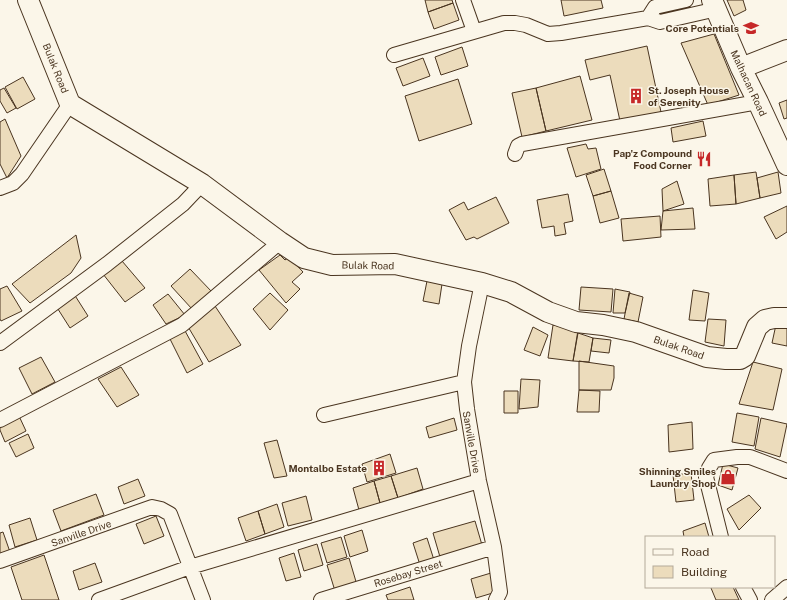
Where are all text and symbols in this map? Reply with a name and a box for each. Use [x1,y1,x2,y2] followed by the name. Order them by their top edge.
[742,19,760,37] school or university icon: Core Potentials
[666,22,739,34] place label: Core Potentials
[41,41,71,95] street label: Bulak Road
[728,48,770,118] street label: Malhacan Road
[648,84,729,108] place label: St. Joseph House of Serenity
[627,87,645,105] building icon: St. Joseph House of Serenity
[613,147,692,171] place label: Pap'z Compound Food Corner
[695,150,713,168] restaurant icon: Pap'z Compound Food Corner
[341,259,395,271] street label: Bulak Road
[652,333,706,361] street label: Bulak Road
[461,410,483,474] street label: Sanville Drive
[370,459,388,477] building icon: Montalbo Estate
[288,462,367,474] place label: Montalbo Estate
[639,465,716,489] place label: Shinning Smiles Laundry Shop
[719,468,737,486] shop icon: Shinning Smiles Laundry Shop
[49,517,113,549] street label: Sanville Drive
[645,536,775,588] legend
[681,545,709,559] text: Road
[372,557,444,589] street label: Rosebay Street
[681,565,727,579] text: Building

